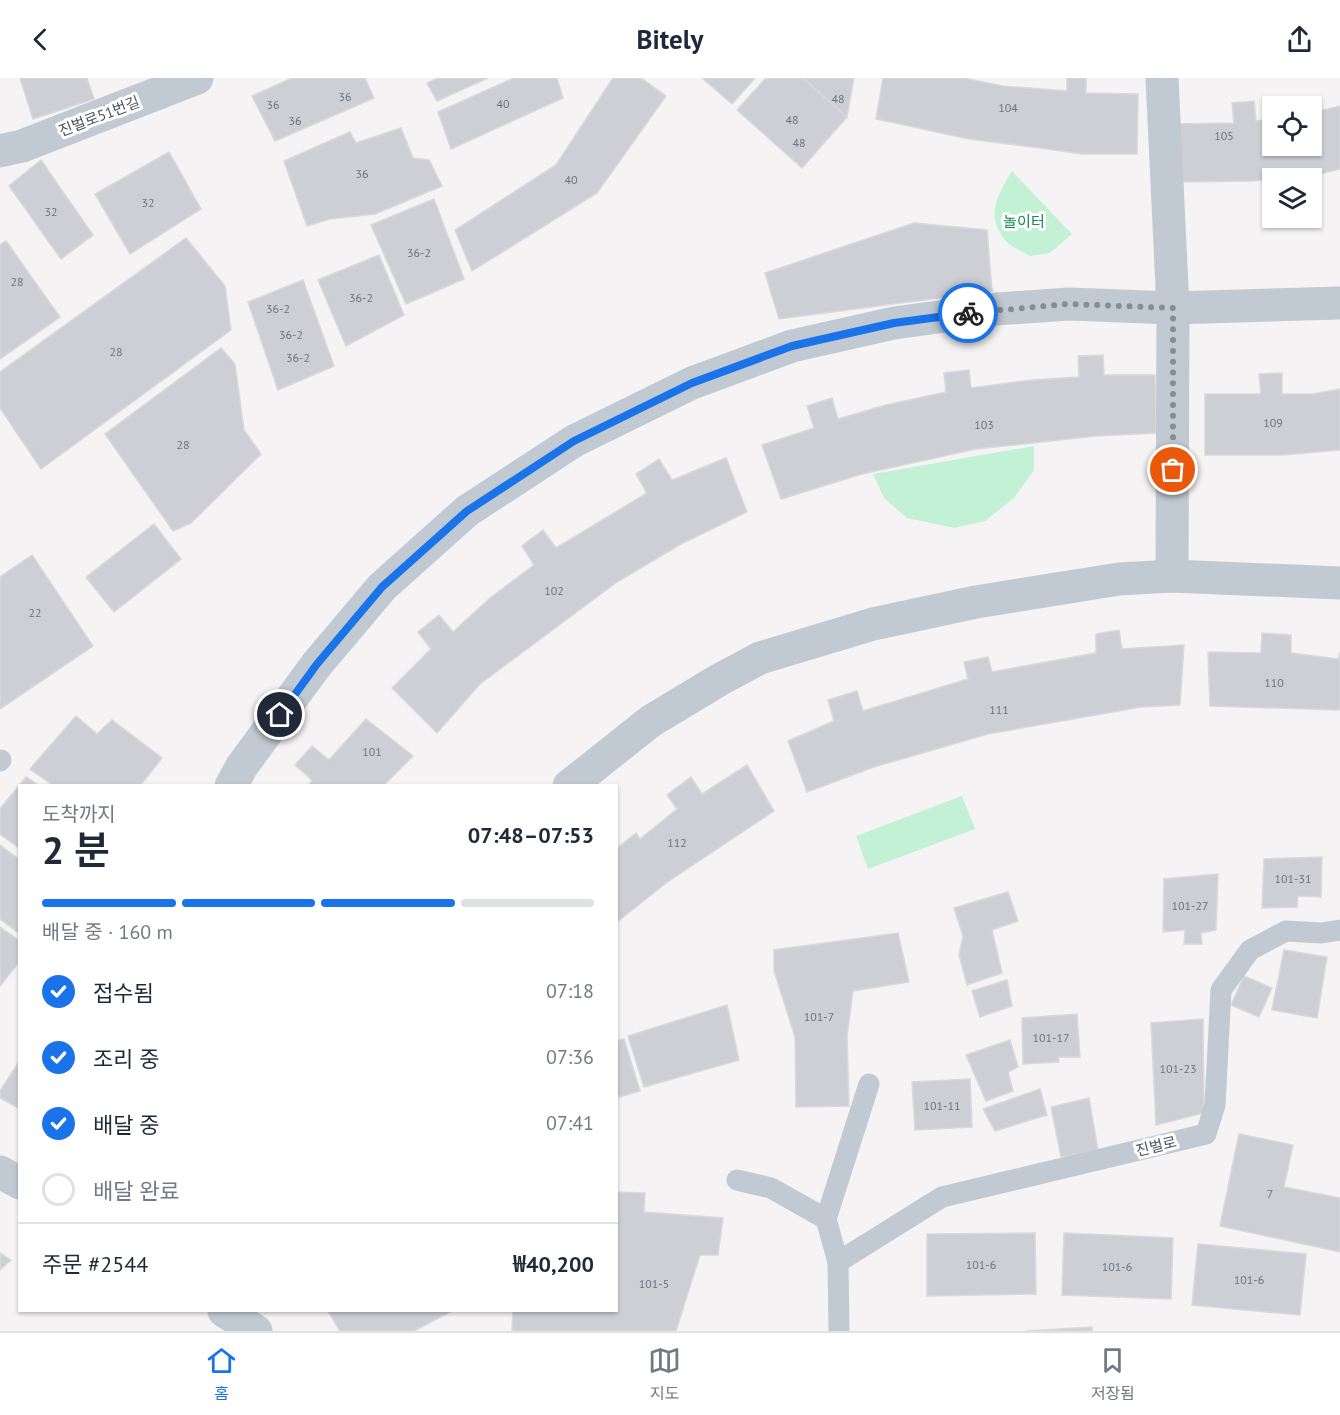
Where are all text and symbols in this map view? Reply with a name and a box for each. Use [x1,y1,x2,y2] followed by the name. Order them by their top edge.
[636,22,704,56] text: Bitely
[24,23,57,56] icon: back
[1283,23,1316,56] icon: share
[338,89,352,104] house number: 36
[831,91,845,106] house number: 48
[56,92,142,140] street label: 진벌로51번길
[496,96,510,111] house number: 40
[1262,96,1322,228] map controls
[1262,96,1322,156] button: locate
[266,97,280,112] house number: 36
[998,100,1018,115] house number: 104
[785,112,799,127] house number: 48
[288,113,302,128] house number: 36
[1214,128,1234,143] house number: 105
[792,135,806,150] house number: 48
[355,166,369,181] house number: 36
[1262,168,1322,228] button: layers
[564,172,578,187] house number: 40
[141,195,155,210] house number: 32
[44,204,58,219] house number: 32
[1003,212,1045,231] park label: 놀이터
[407,245,431,260] house number: 36-2
[10,274,24,289] house number: 28
[938,283,998,343] courier
[349,290,373,305] house number: 36-2
[952,297,985,330] icon: bike
[266,301,290,316] house number: 36-2
[279,327,303,342] house number: 36-2
[109,344,123,359] house number: 28
[286,350,310,365] house number: 36-2
[1263,415,1283,430] house number: 109
[974,417,994,432] house number: 103
[176,437,190,452] house number: 28
[1147,444,1198,495] pin
[1156,453,1189,486] icon: bag
[544,583,564,598] house number: 102
[28,605,42,620] house number: 22
[1264,675,1284,690] house number: 110
[254,689,305,740] pin
[263,698,296,731] icon: home
[989,702,1009,717] house number: 111
[362,744,382,759] house number: 101
[42,801,116,827] text: 도착까지
[468,821,594,849] text: 07:48–07:53
[42,824,110,875] text: 2 분
[667,835,687,850] house number: 112
[1274,871,1312,886] house number: 101-31
[1171,898,1209,913] house number: 101-27
[42,919,173,945] text: 배달 중 · 160 m
[42,975,75,1008] icon: check
[546,978,594,1004] text: 07:18
[93,979,154,1007] text: 접수됨
[804,1009,834,1024] house number: 101-7
[1032,1030,1070,1045] house number: 101-17
[42,1041,75,1074] icon: check
[546,1044,594,1070] text: 07:36
[93,1045,160,1073] text: 조리 중
[1159,1061,1197,1076] house number: 101-23
[923,1098,961,1113] house number: 101-11
[42,1107,75,1140] icon: check
[546,1110,594,1136] text: 07:41
[93,1111,160,1139] text: 배달 중
[1134,1132,1178,1160] street label: 진벌로
[93,1177,180,1205] text: 배달 완료
[1267,1186,1273,1201] house number: 7
[42,1250,148,1278] text: 주문 #2544
[513,1250,594,1278] text: ₩40,200
[966,1257,996,1272] house number: 101-6
[1102,1259,1132,1274] house number: 101-6
[1234,1272,1264,1287] house number: 101-6
[639,1276,669,1291] house number: 101-5
[205,1344,238,1404] tab: 홈
[648,1344,681,1404] tab: 지도
[1091,1344,1135,1404] tab: 저장됨

